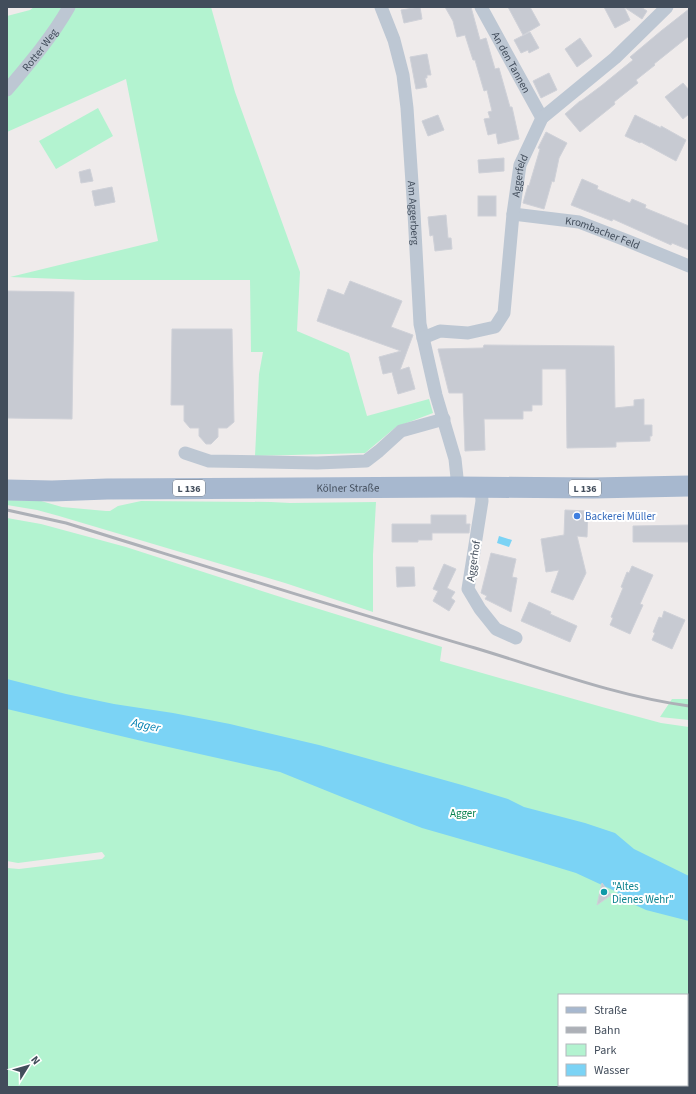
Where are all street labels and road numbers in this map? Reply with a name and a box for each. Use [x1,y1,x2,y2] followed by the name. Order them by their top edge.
[19,25,62,75] street label: Rotter Weg
[488,29,534,96] street label: An den Tannen
[508,152,532,198] street label: Aggerfeld
[404,180,423,246] street label: Am Aggerberg
[564,213,642,253] street label: Krombacher Feld
[173,480,205,496] road number: L 136
[316,480,380,496] street label: Kölner Straße
[569,480,601,496] road number: L 136
[463,539,484,583] street label: Aggerhof

